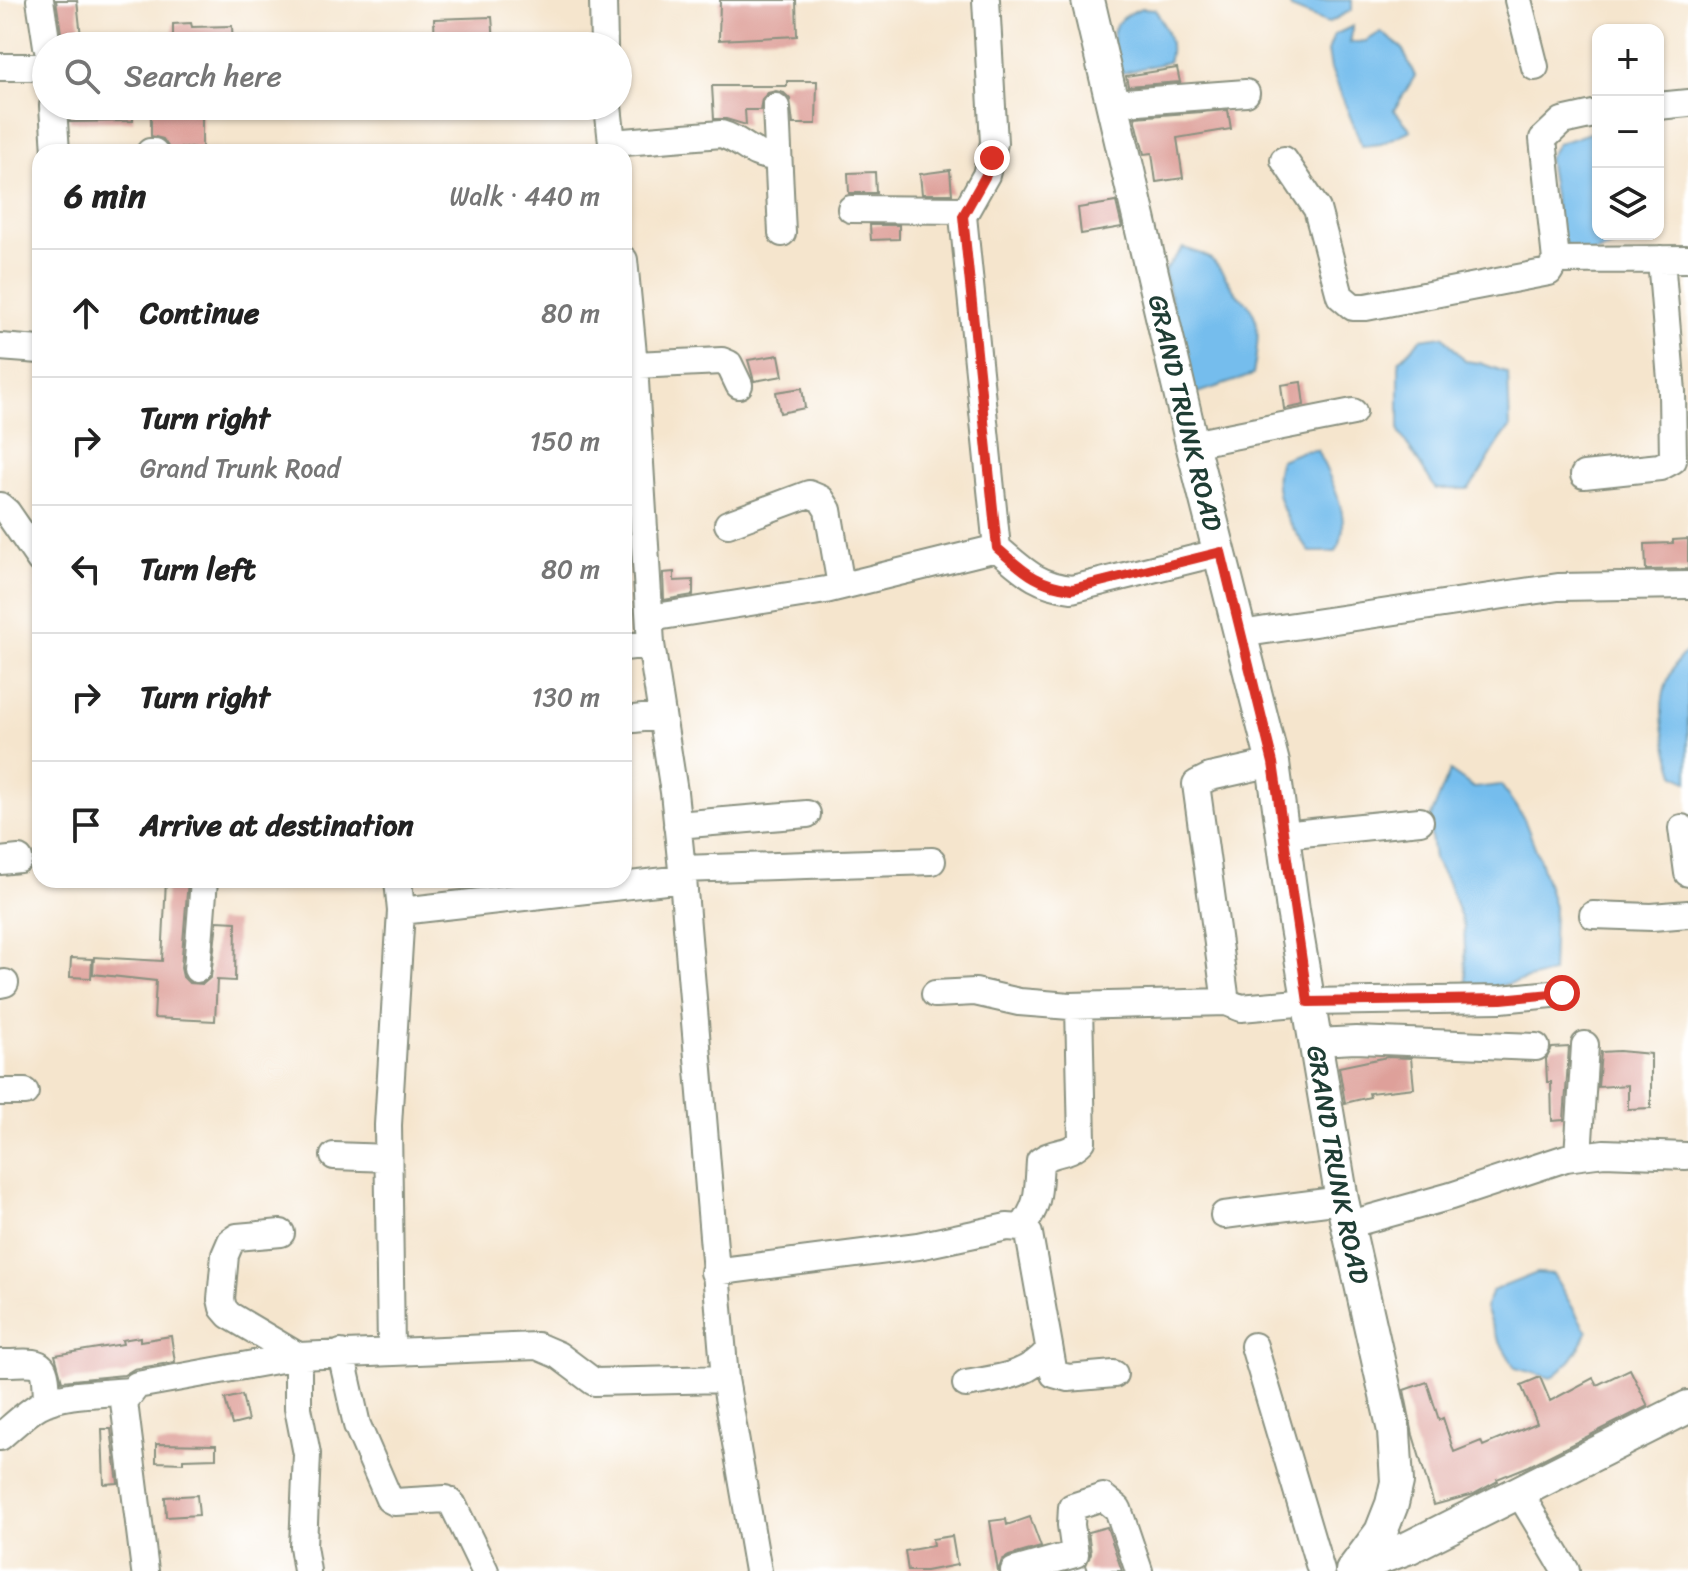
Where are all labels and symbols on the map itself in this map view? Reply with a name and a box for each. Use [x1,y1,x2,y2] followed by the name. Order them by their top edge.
[974,140,1010,176] route end
[1135,290,1236,536] street label: GRAND TRUNK ROAD
[1544,975,1580,1011] route start
[1293,1042,1383,1289] street label: GRAND TRUNK ROAD

